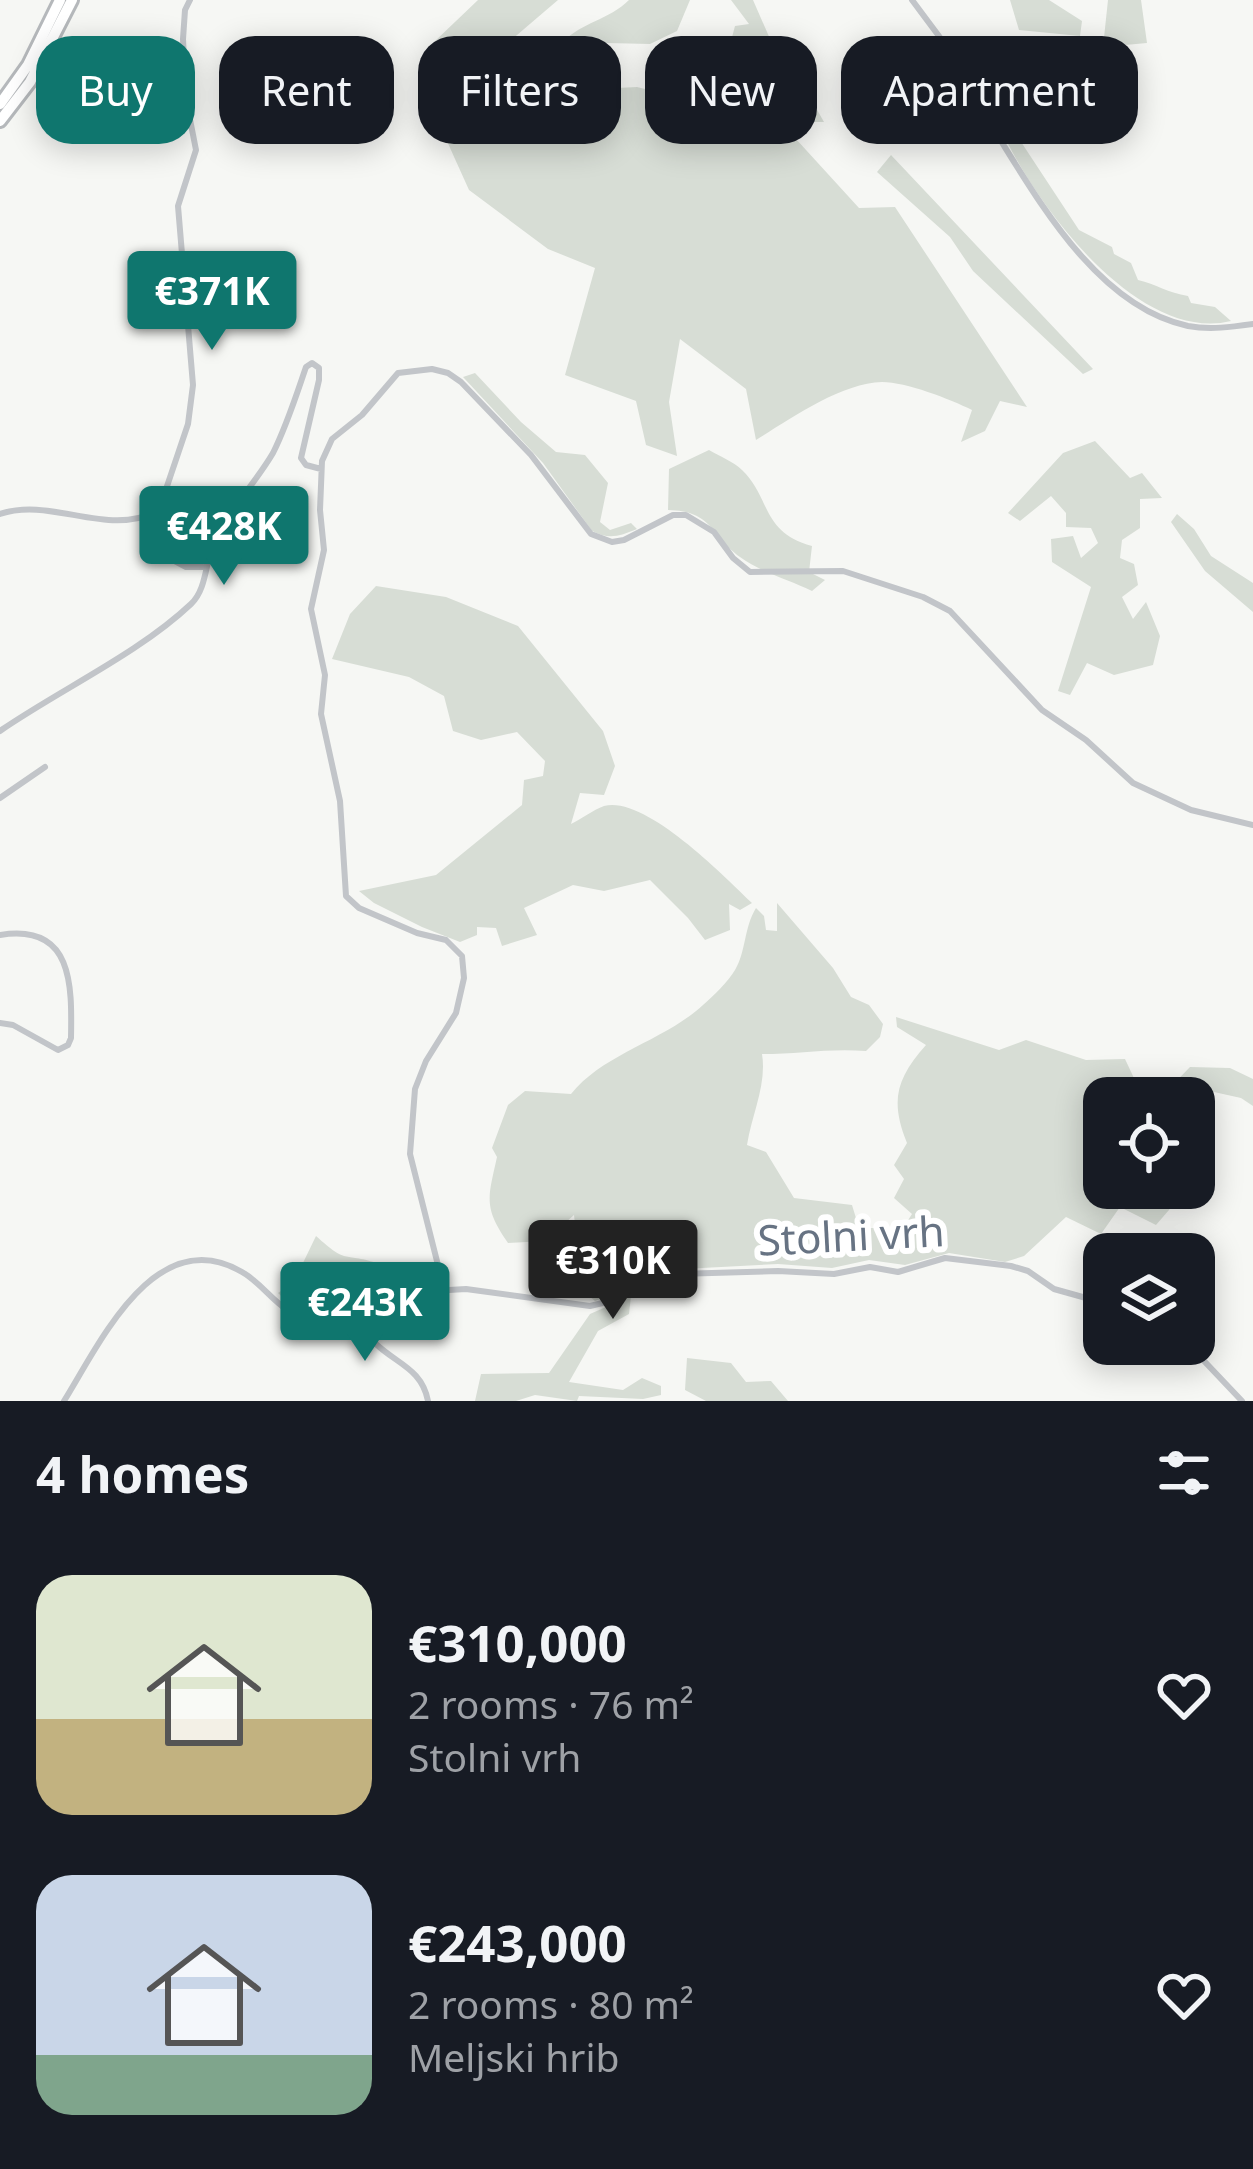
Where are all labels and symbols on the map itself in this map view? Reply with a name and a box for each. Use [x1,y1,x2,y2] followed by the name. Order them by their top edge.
[128,251,296,353] pin: €371K
[140,486,308,588] pin: €428K
[756,1201,946,1268] street label: Stolni vrh
[529,1220,697,1322] pin: €310K
[281,1262,449,1364] pin: €243K

